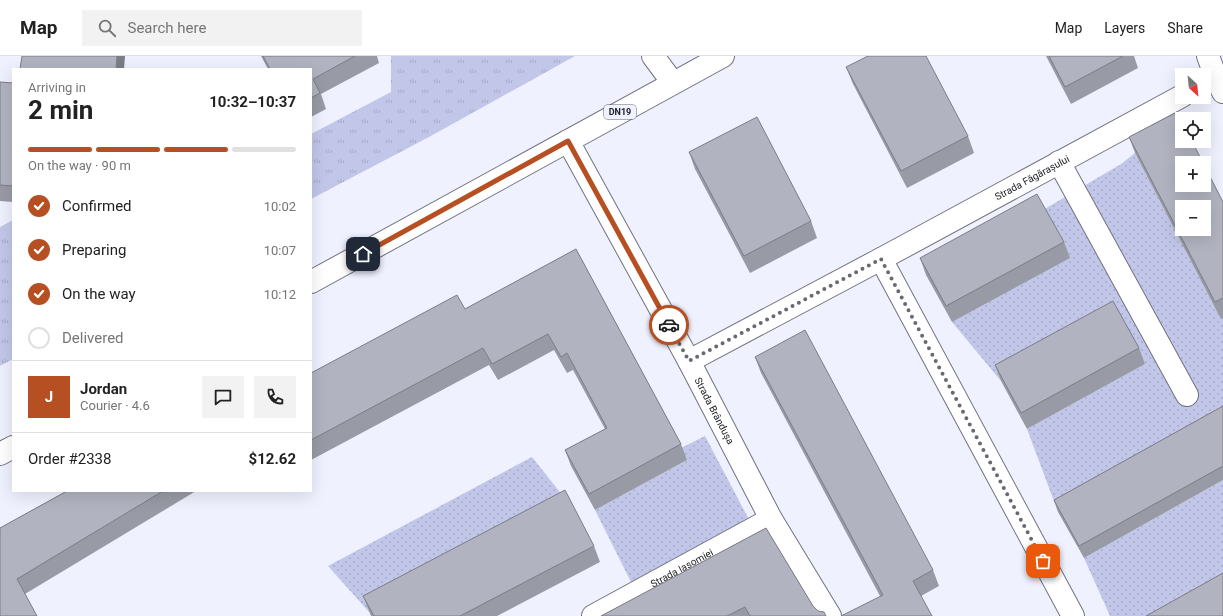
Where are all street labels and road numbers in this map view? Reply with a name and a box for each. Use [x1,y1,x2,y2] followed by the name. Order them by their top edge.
[604,105,636,119] road number: DN19
[993,153,1071,202] street label: Strada Făgărașului
[692,376,736,446] street label: Strada Brândușa
[649,547,715,590] street label: Strada Iasomiei

